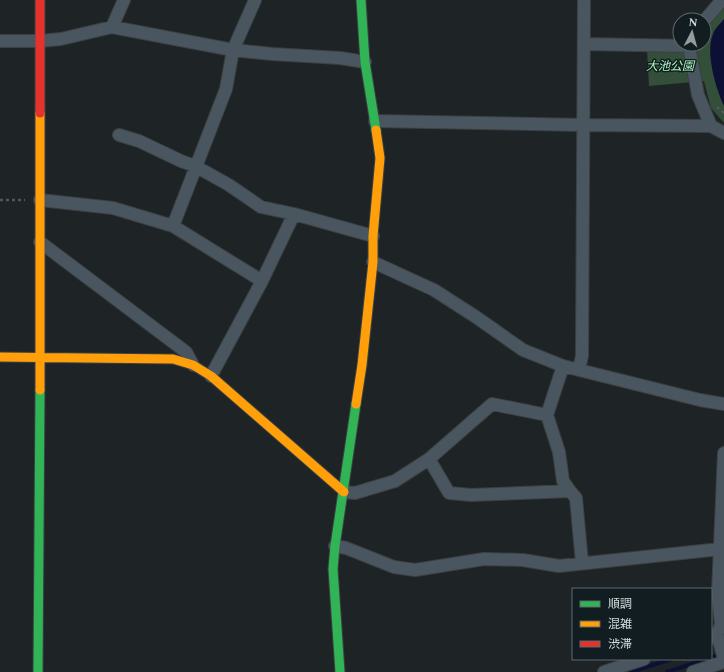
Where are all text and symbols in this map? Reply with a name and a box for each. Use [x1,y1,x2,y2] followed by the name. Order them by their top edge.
[672,12,712,52] north arrow
[688,14,698,31] text: N
[646,57,696,76] park label: 大池公園
[572,588,712,660] legend
[608,595,632,614] text: 順調
[608,615,632,634] text: 混雑
[608,635,632,654] text: 渋滞

